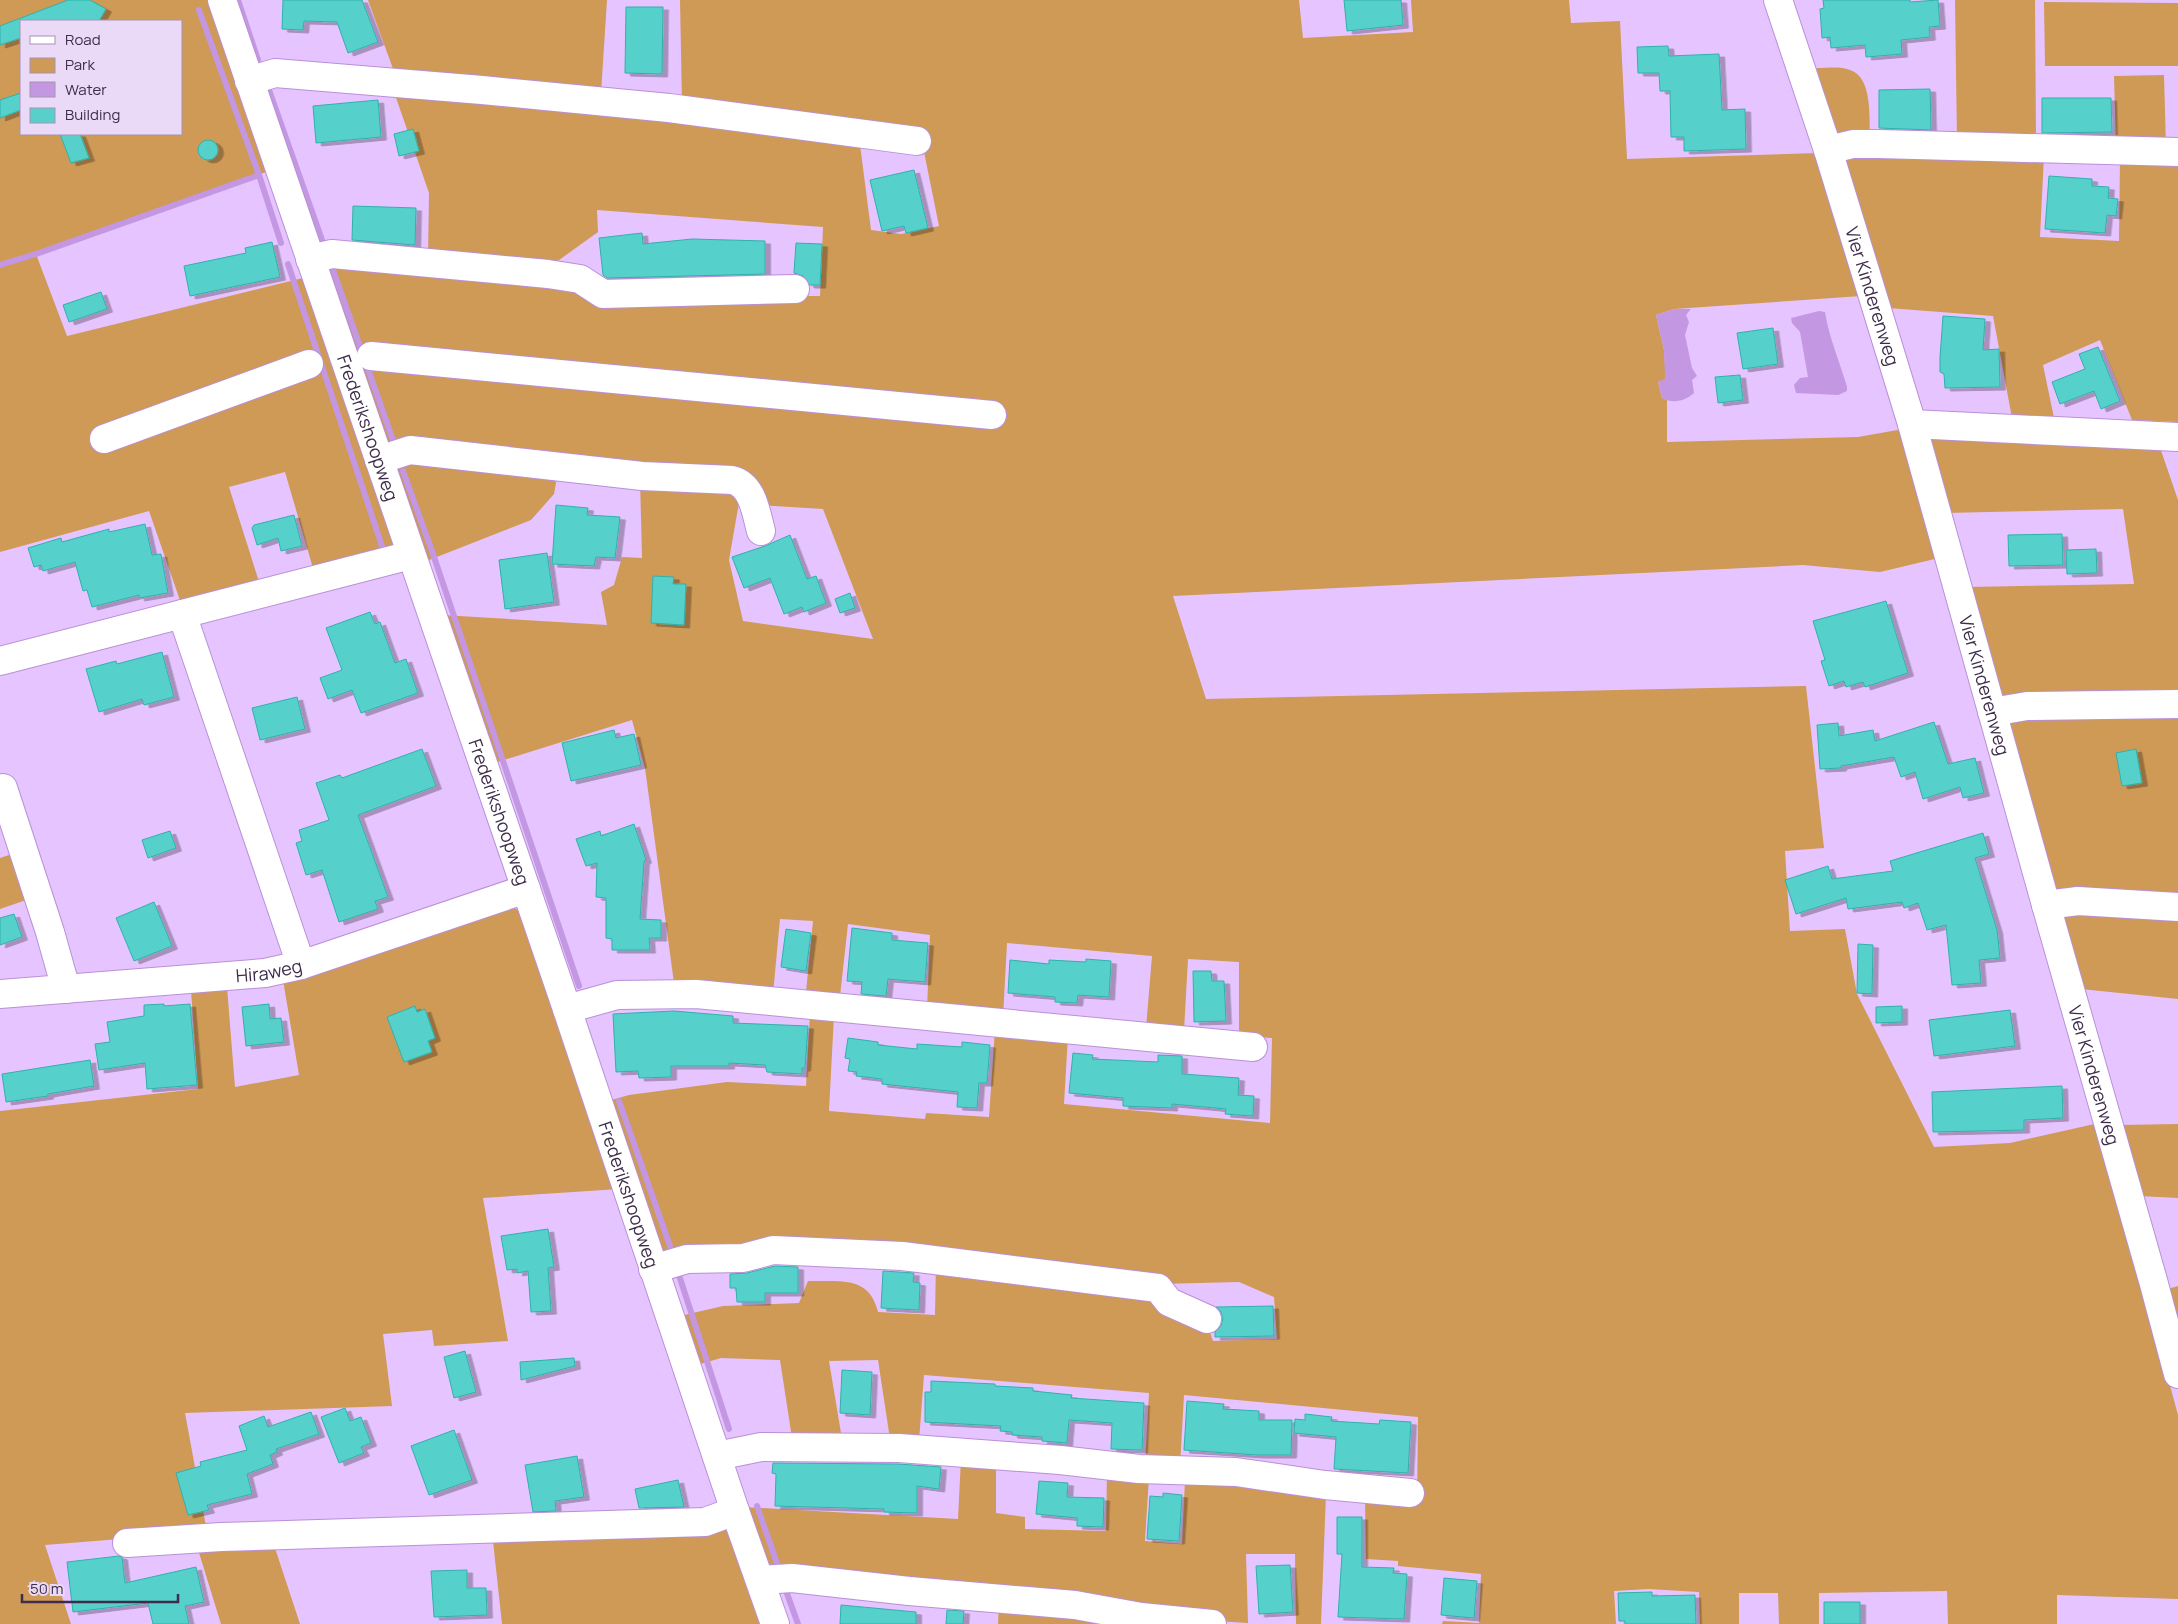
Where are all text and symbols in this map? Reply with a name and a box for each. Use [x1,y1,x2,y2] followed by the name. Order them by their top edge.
[20,20,182,135] legend
[65,29,101,50] text: Road
[65,54,95,75] text: Park
[65,79,107,100] text: Water
[65,104,120,125] text: Building
[1840,224,1905,369] street label: Vier Kinderenweg
[332,351,404,504] street label: Frederikshoopweg
[1954,613,2016,758] street label: Vier Kinderenweg
[463,736,536,888] street label: Frederikshoopweg
[235,953,304,987] street label: Hiraweg
[2063,1003,2126,1148] street label: Vier Kinderenweg
[593,1118,665,1271] street label: Frederikshoopweg
[22,1572,179,1604] scale bar
[30,1578,64,1599] text: 50 m

